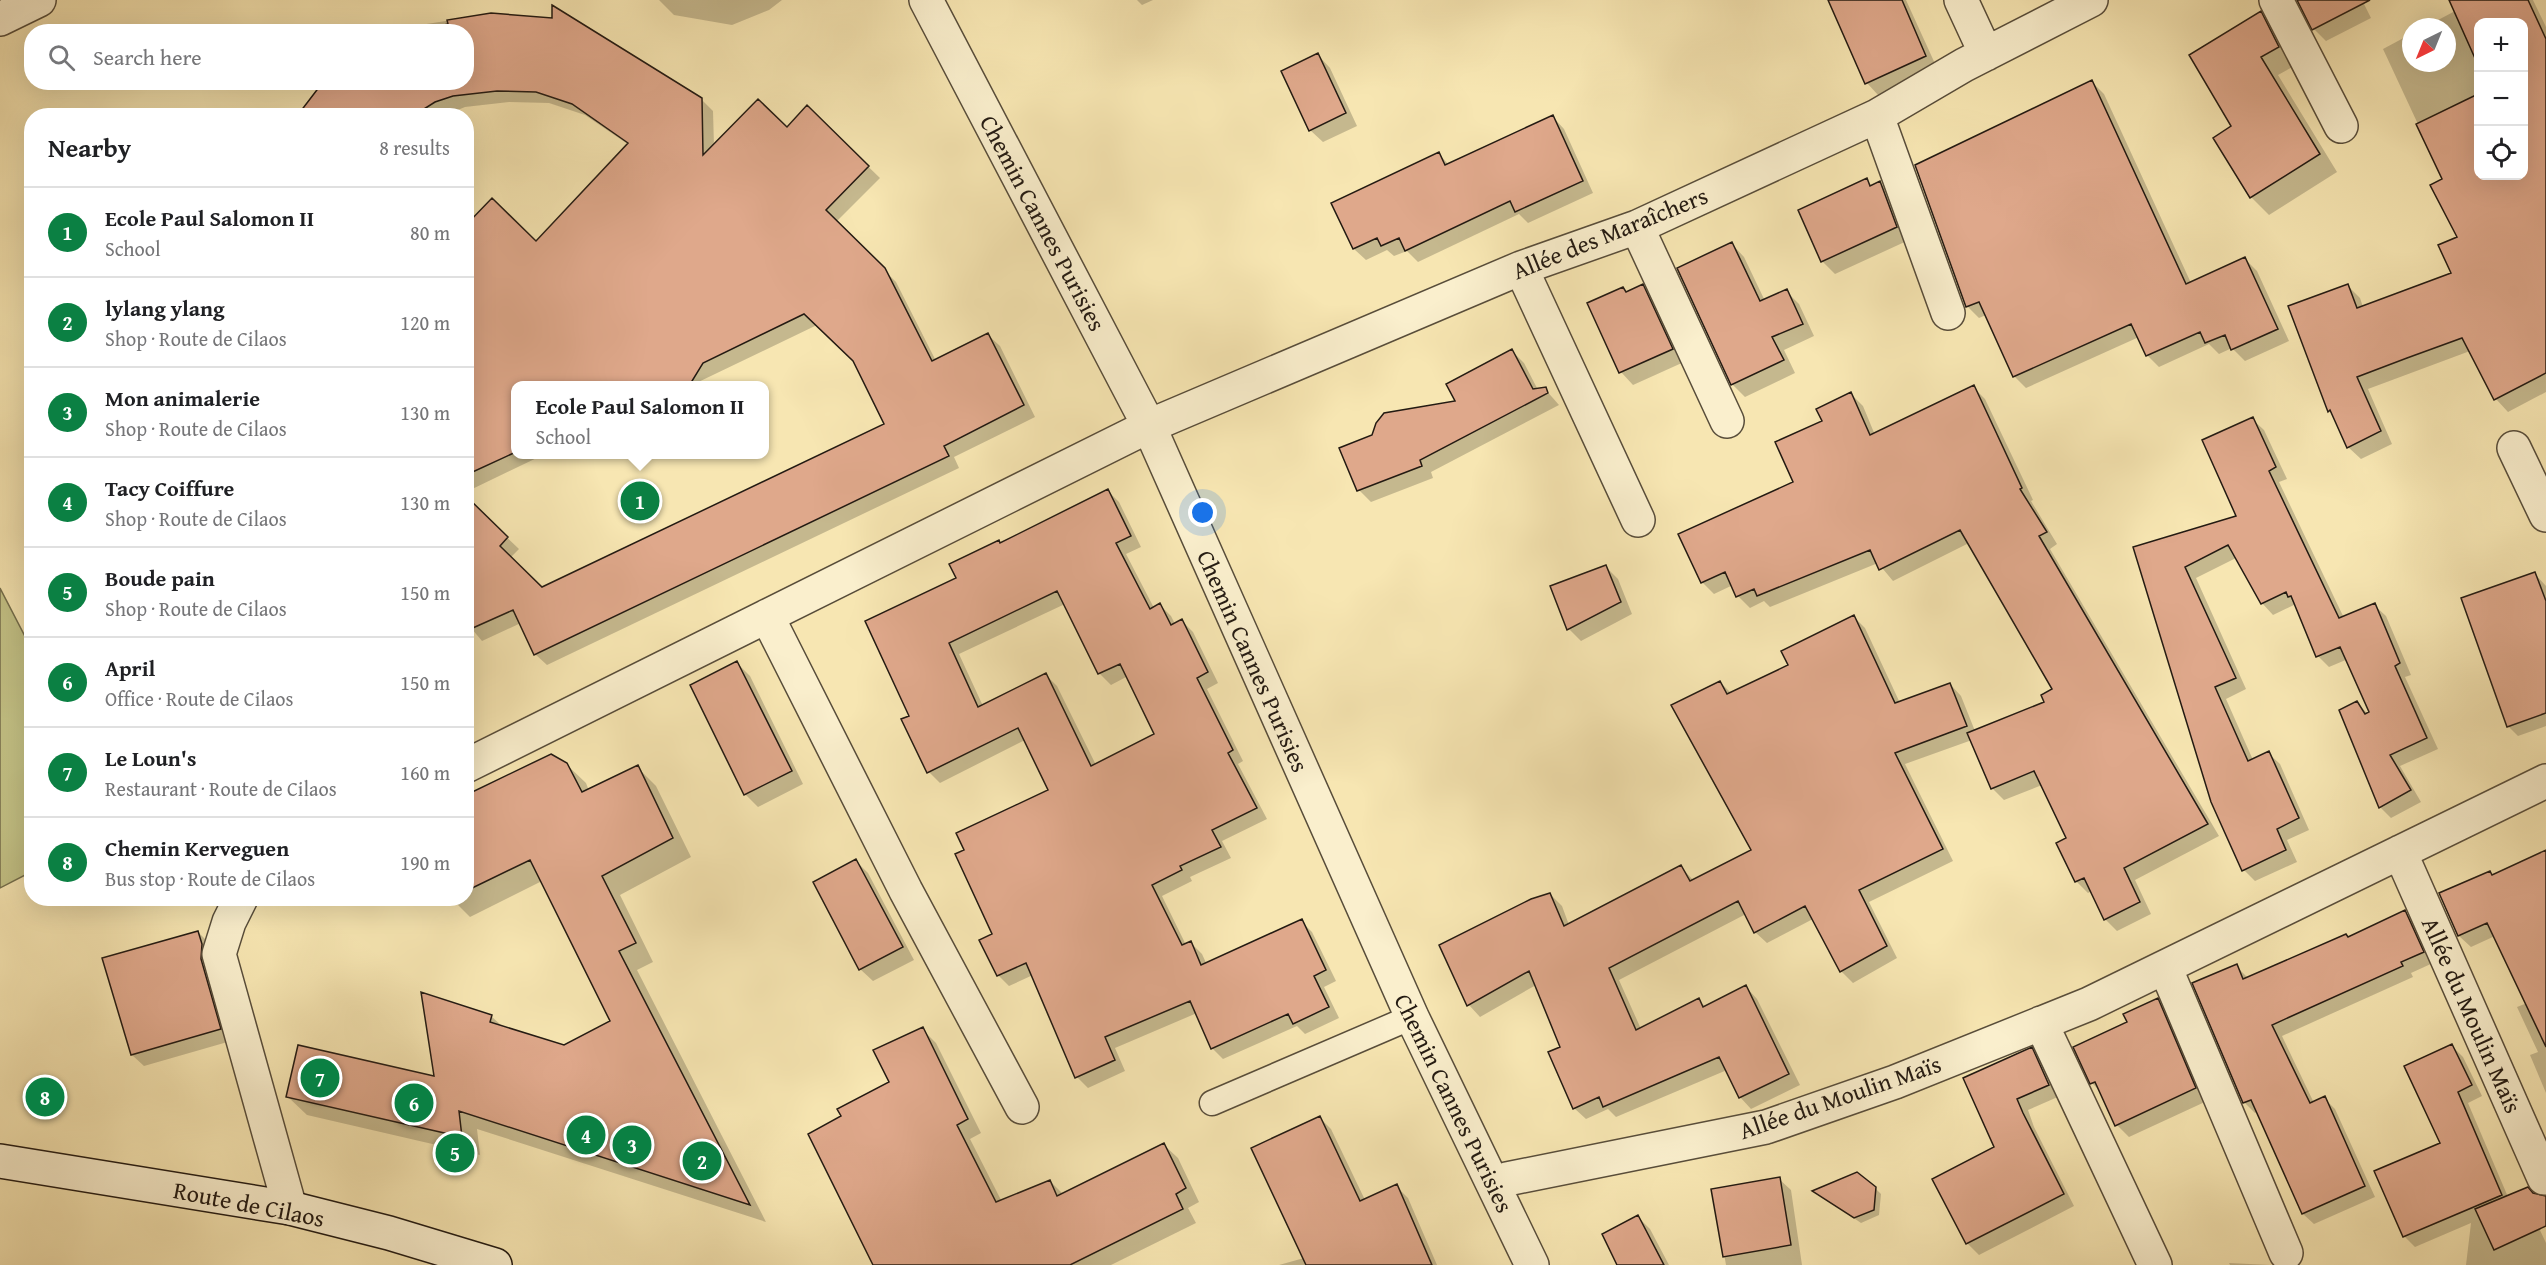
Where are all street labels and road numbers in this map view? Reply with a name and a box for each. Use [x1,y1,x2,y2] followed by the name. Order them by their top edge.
[971,109,1115,337] street label: Chemin Cannes Purisies
[1507,178,1713,288] street label: Allée des Maraîchers
[1188,544,1318,778] street label: Chemin Cannes Purisies
[2413,911,2531,1119] street label: Allée du Moulin Maïs
[1386,988,1522,1218] street label: Chemin Cannes Purisies
[1734,1046,1946,1148] street label: Allée du Moulin Maïs
[171,1172,327,1236] street label: Route de Cilaos

